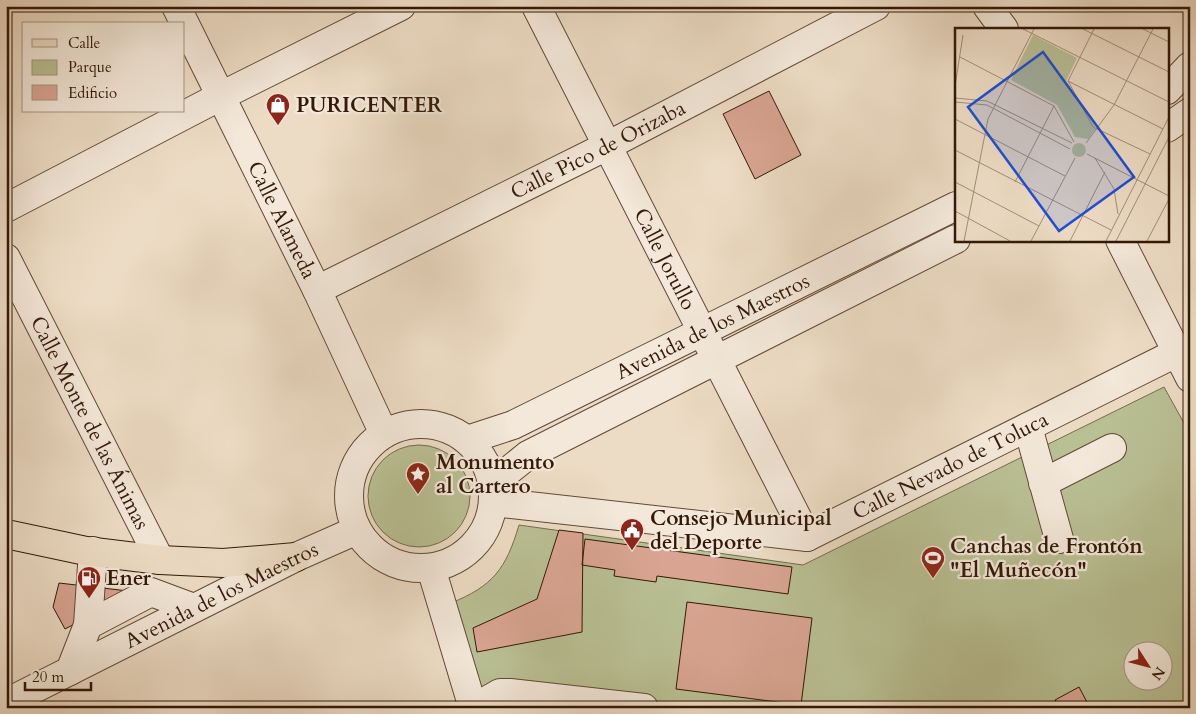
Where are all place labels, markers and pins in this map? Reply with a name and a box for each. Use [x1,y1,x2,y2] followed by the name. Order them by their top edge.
[296,91,443,120] place label: PURICENTER
[265,92,291,126] shop icon: PURICENTER
[436,448,555,501] place label: Monumento al Cartero
[405,461,431,495] place icon: Monumento al Cartero
[650,504,832,557] place label: Consejo Municipal del Deporte
[619,517,645,551] public building icon: Consejo Municipal del Deporte
[950,532,1143,585] place label: Canchas de Frontón "El Muñecón"
[920,545,946,579] sports icon: Canchas de Frontón "El Muñecón"
[106,564,151,593] place label: Ener
[76,565,102,599] fuel station icon: Ener

